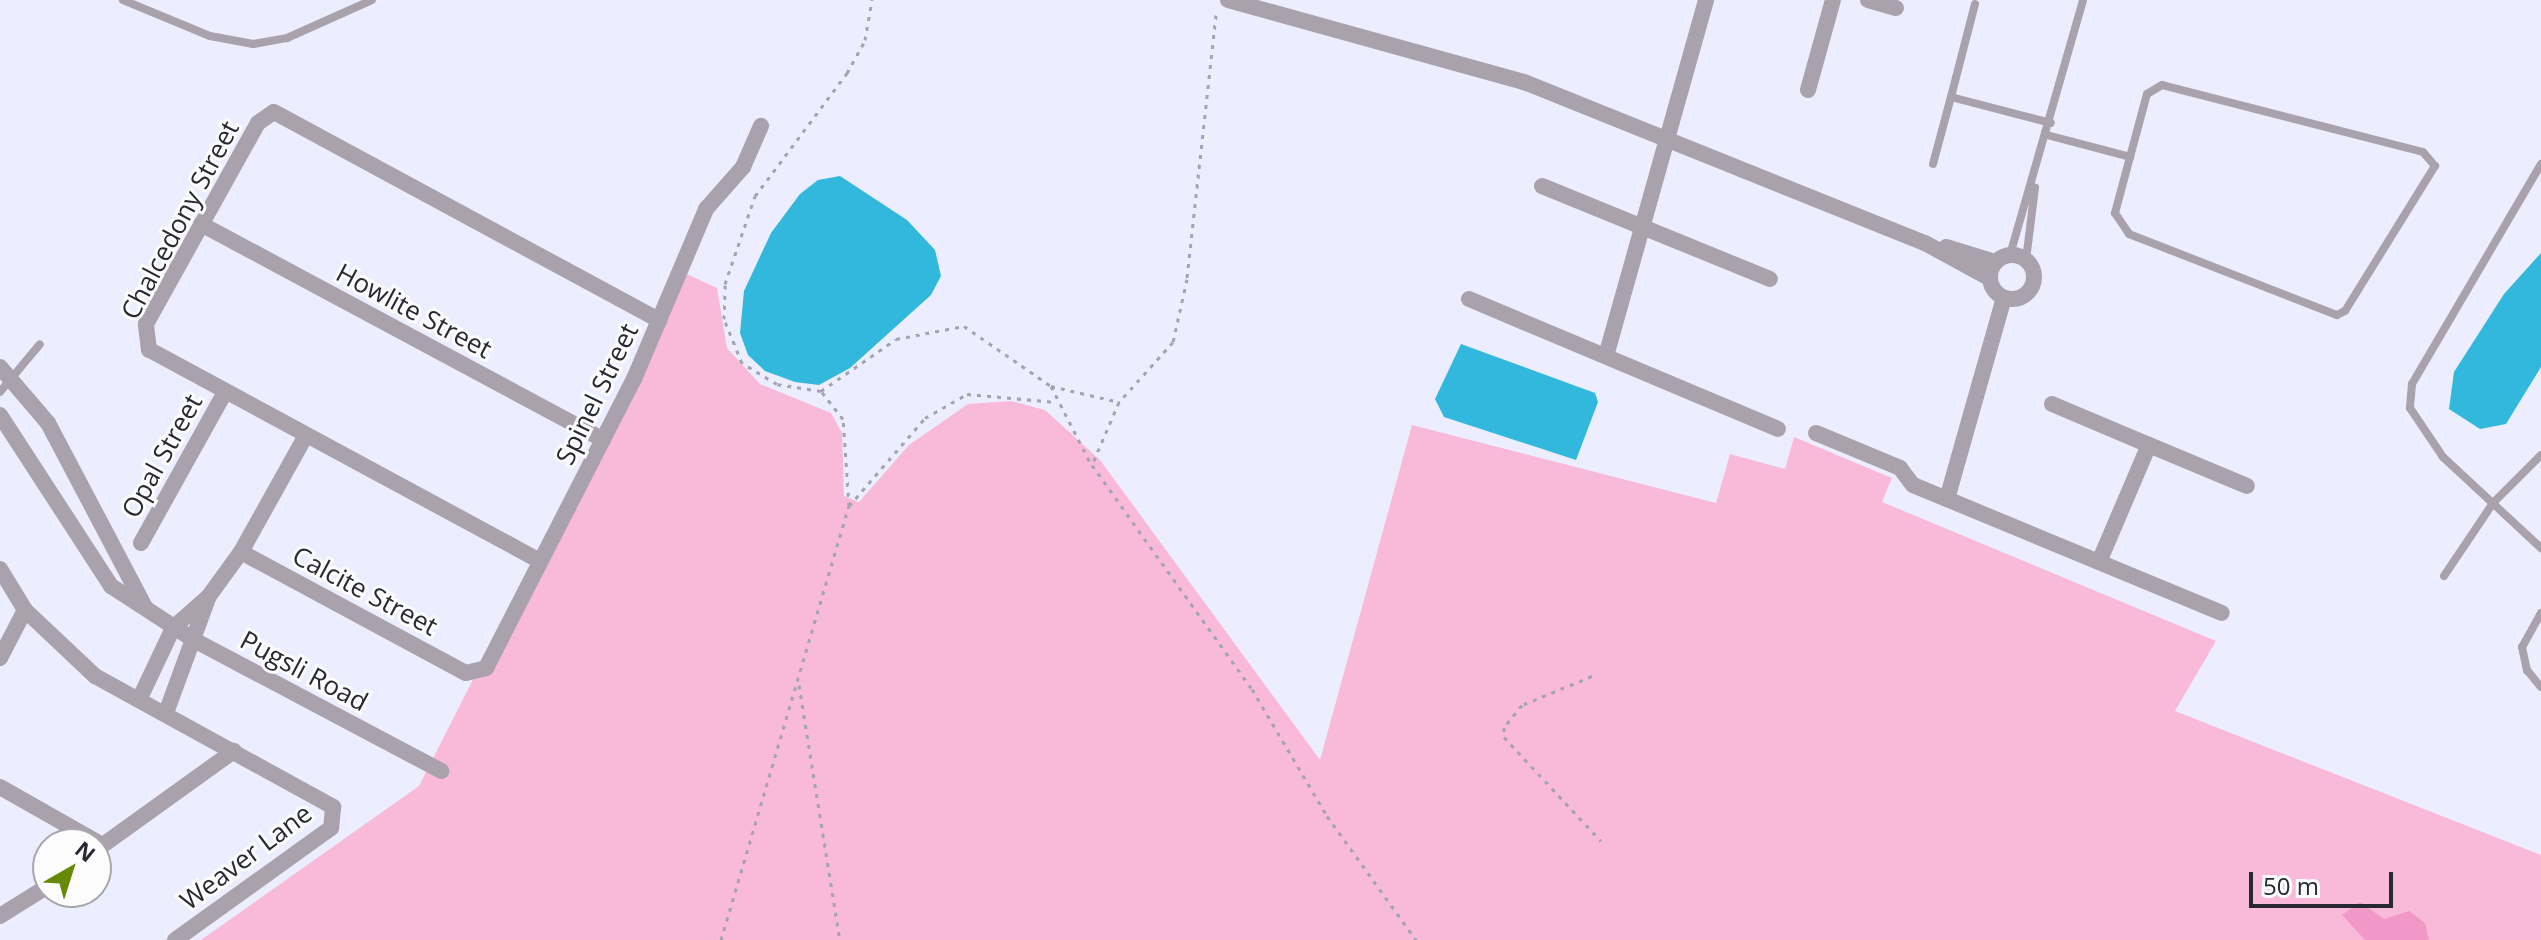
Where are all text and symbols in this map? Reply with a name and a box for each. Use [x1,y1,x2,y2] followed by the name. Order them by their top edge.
[115,115,245,325] street label: Chalcedony Street
[331,257,497,365] street label: Howlite Street
[549,318,645,470] street label: Spinel Street
[115,389,209,523] street label: Opal Street
[287,540,443,642] street label: Calcite Street
[235,624,373,718] street label: Pugsli Road
[174,797,318,917] street label: Weaver Lane
[32,828,112,908] north arrow
[69,834,102,868] text: N
[2253,856,2397,906] scale bar
[2263,869,2319,902] text: 50 m

